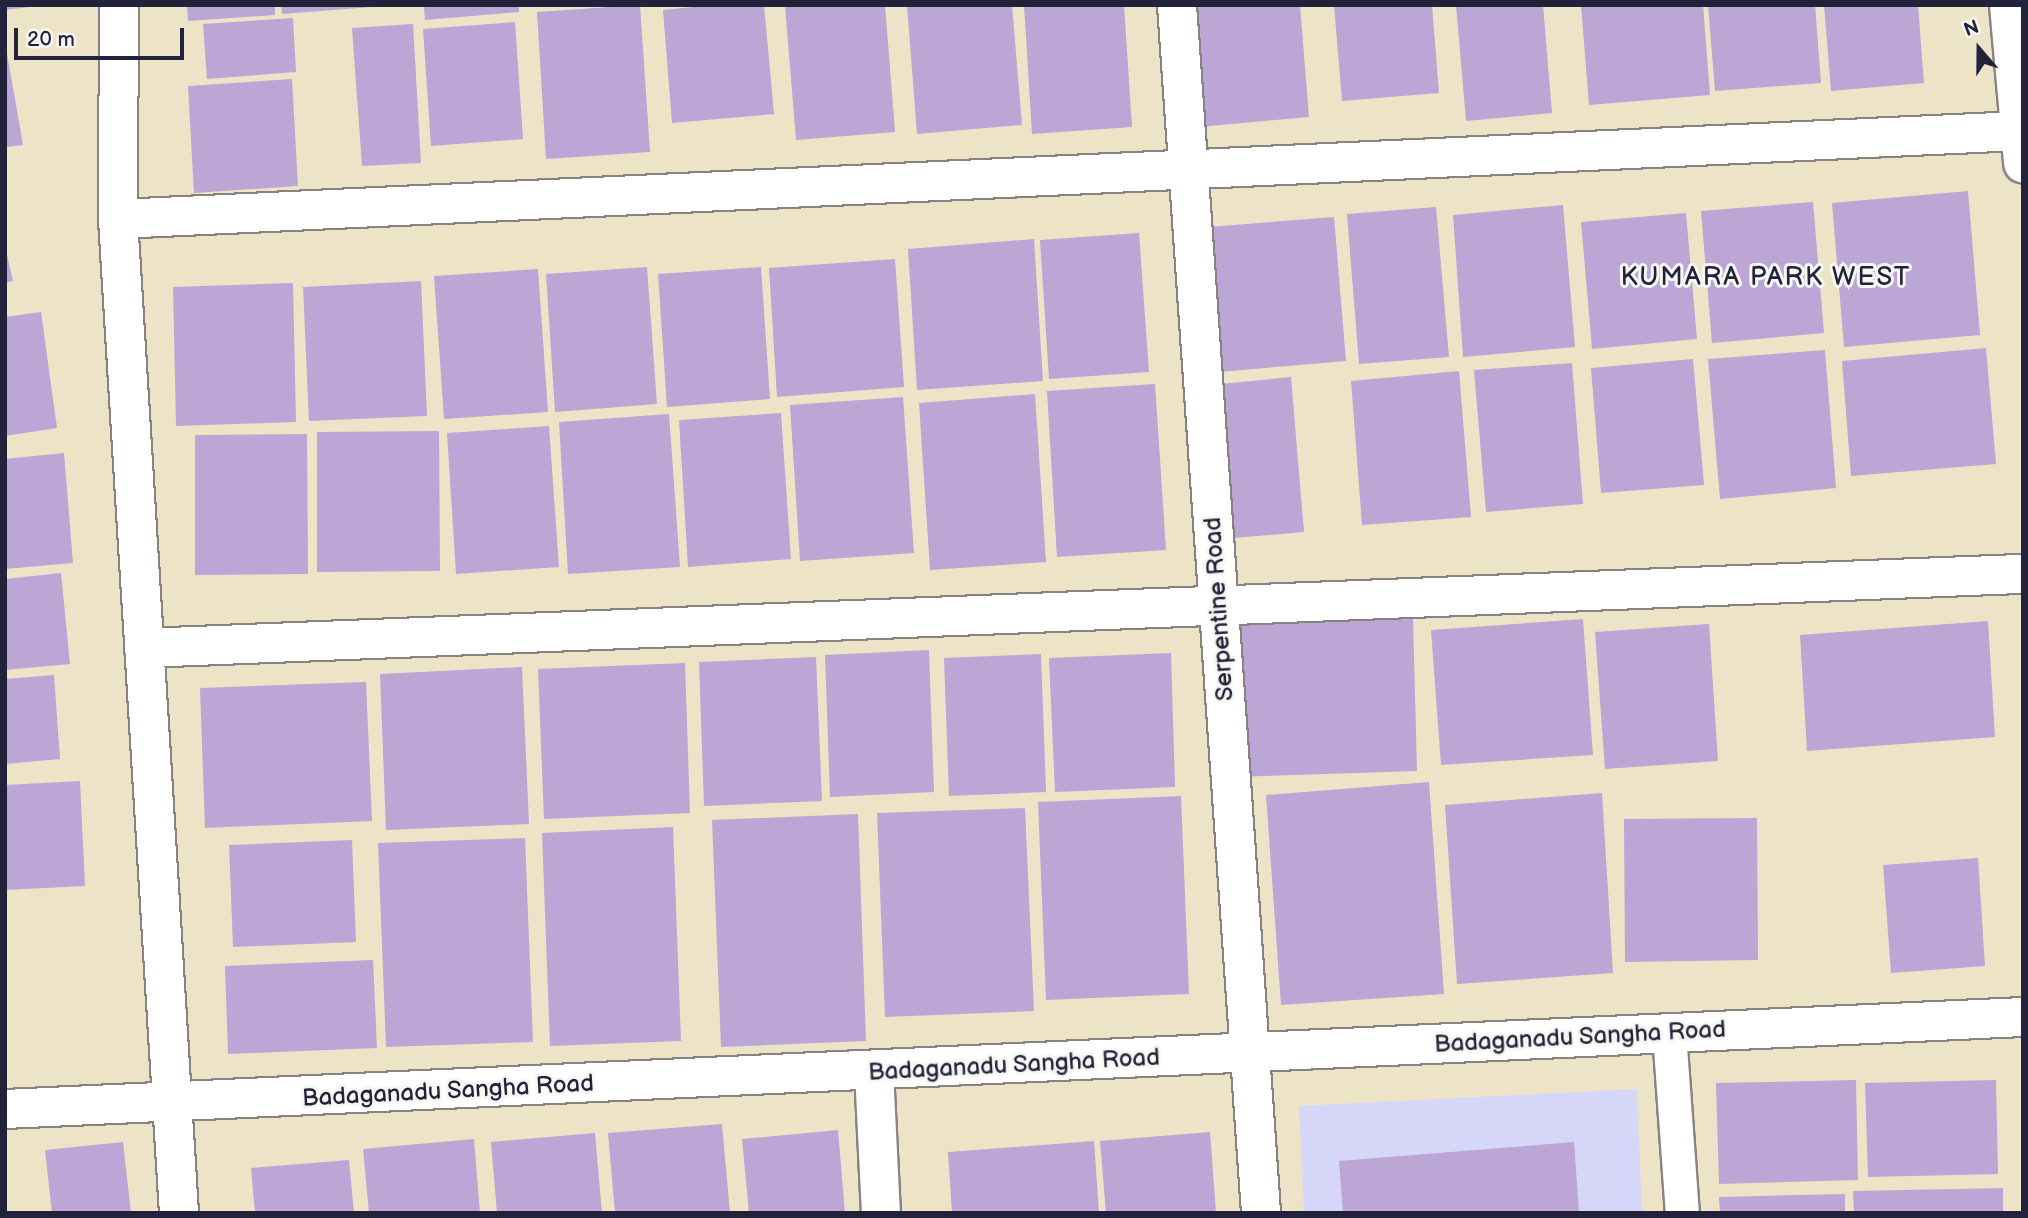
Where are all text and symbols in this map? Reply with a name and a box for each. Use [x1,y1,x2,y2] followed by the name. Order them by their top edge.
[18,14,187,58] scale bar
[1944,14,2014,84] north arrow
[1961,16,1982,42] text: N
[27,27,75,52] text: 20 m
[1622,262,1910,294] district label: KUMARA PARK WEST
[1198,516,1240,702] street label: Serpentine Road
[1433,1015,1727,1059] street label: Badaganadu Sangha Road
[867,1043,1161,1087] street label: Badaganadu Sangha Road
[301,1069,595,1113] street label: Badaganadu Sangha Road

